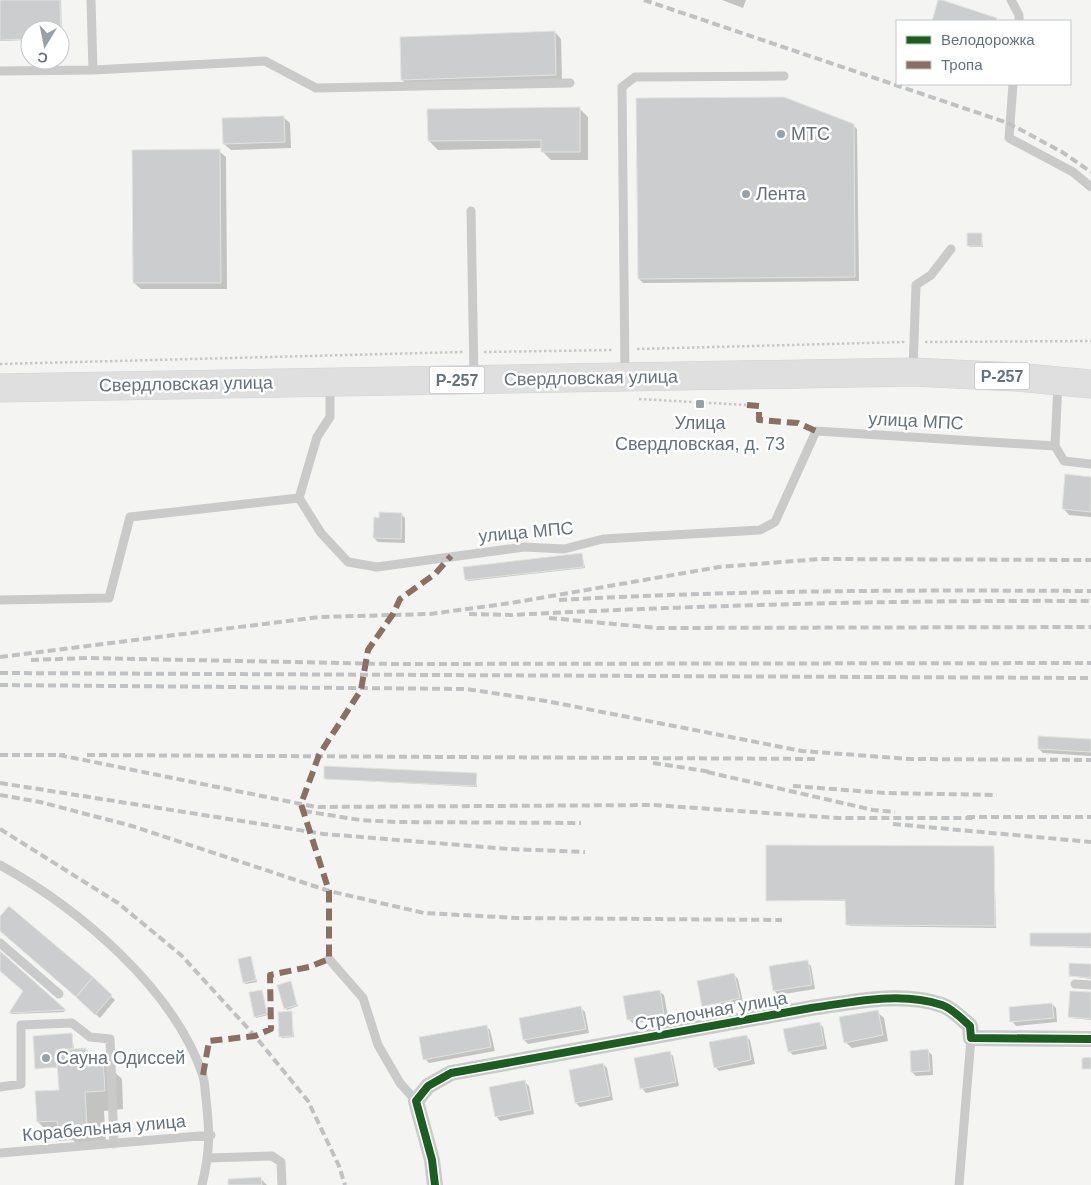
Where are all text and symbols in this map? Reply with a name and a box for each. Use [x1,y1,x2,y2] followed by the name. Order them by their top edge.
[20,20,70,70] north arrow
[896,20,1071,85] legend
[941,31,1035,48] text: Велодорожка
[36,49,49,67] text: С
[941,56,983,73] text: Тропа
[791,124,830,144] place label: МТС
[775,128,787,140] marker: МТС
[756,184,807,204] place label: Лента
[740,188,752,200] marker: Лента
[974,362,1030,390] road number: Р-257
[430,366,484,394] road number: Р-257
[504,366,679,390] street label: Свердловская улица
[99,372,274,396] street label: Свердловская улица
[694,398,706,410] marker: Улица Свердловская, д. 73
[868,409,964,433] street label: улица МПС
[615,413,785,454] place label: Улица Свердловская, д. 73
[478,518,574,546] street label: улица МПС
[633,988,790,1034] street label: Стрелочная улица
[56,1048,185,1068] place label: Сауна Одиссей
[40,1052,52,1064] marker: Сауна Одиссей
[21,1111,188,1145] street label: Корабельная улица

